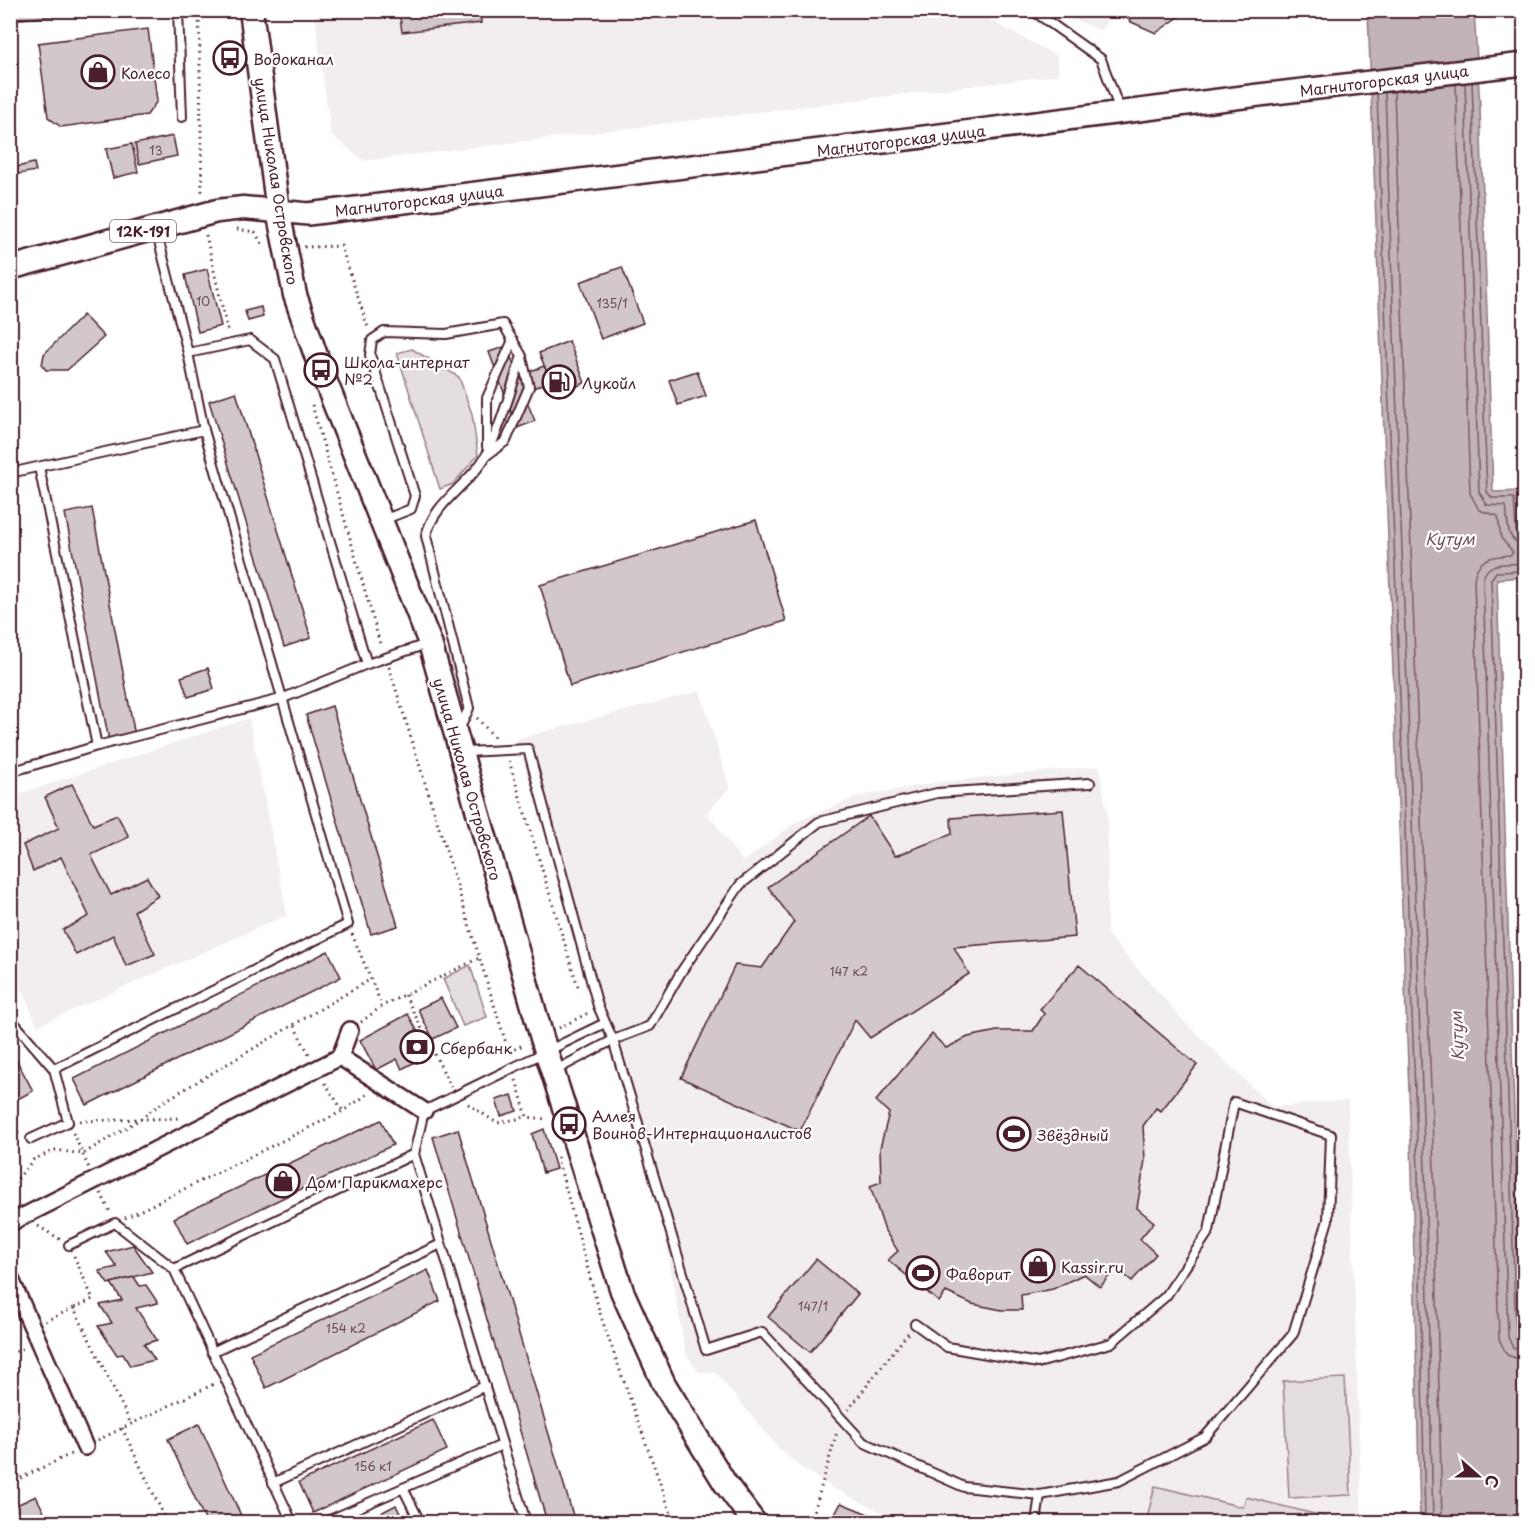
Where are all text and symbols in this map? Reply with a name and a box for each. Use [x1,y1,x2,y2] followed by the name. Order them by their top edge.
[212,40,248,76] bus stop icon: Водоканал
[253,47,334,70] place label: Водоканал
[80,54,116,90] shop icon: Колесо
[1298,58,1470,102] street label: Магнитогорская улица
[121,61,171,84] place label: Колесо
[249,76,305,286] street label: улица Николая Островского
[815,118,987,162] street label: Магнитогорская улица
[149,141,163,159] house number: 13
[333,178,505,222] street label: Магнитогорская улица
[110,220,176,242] road number: 12К-191
[196,292,210,310] house number: 10
[596,294,628,312] house number: 135/1
[344,350,470,390] place label: Школа-интернат №2
[303,352,339,388] bus stop icon: Школа-интернат №2
[541,364,577,400] fuel station icon: Лукойл
[582,371,636,394] place label: Лукойл
[1425,526,1475,550] water label: Кутум
[428,675,508,883] street label: улица Николая Островского
[830,962,868,980] house number: 147 к2
[1443,1011,1469,1061] water label: Кутум
[399,1029,435,1065] bank icon: Сбербанк
[440,1036,512,1059] place label: Сбербанк
[592,1104,812,1144] place label: Аллея Воинов-Интернационалистов
[551,1106,587,1142] bus stop icon: Аллея Воинов-Интернационалистов
[996,1116,1032,1152] sports icon: Звёздный
[1037,1123,1109,1146] place label: Звёздный
[265,1163,301,1199] shop icon: Дом Парикмахерс
[305,1170,443,1193] place label: Дом Парикмахерс
[1020,1248,1056,1284] shop icon: Kassir.ru
[905,1255,941,1291] sports icon: Фаворит
[1061,1255,1124,1278] place label: Kassir.ru
[946,1262,1011,1285] place label: Фаворит
[798,1297,828,1315] house number: 147/1
[326,1319,366,1337] house number: 154 к2
[1448,1446,1508,1506] north arrow
[354,1457,392,1475] house number: 156 к1
[1480,1472,1506,1492] text: С

